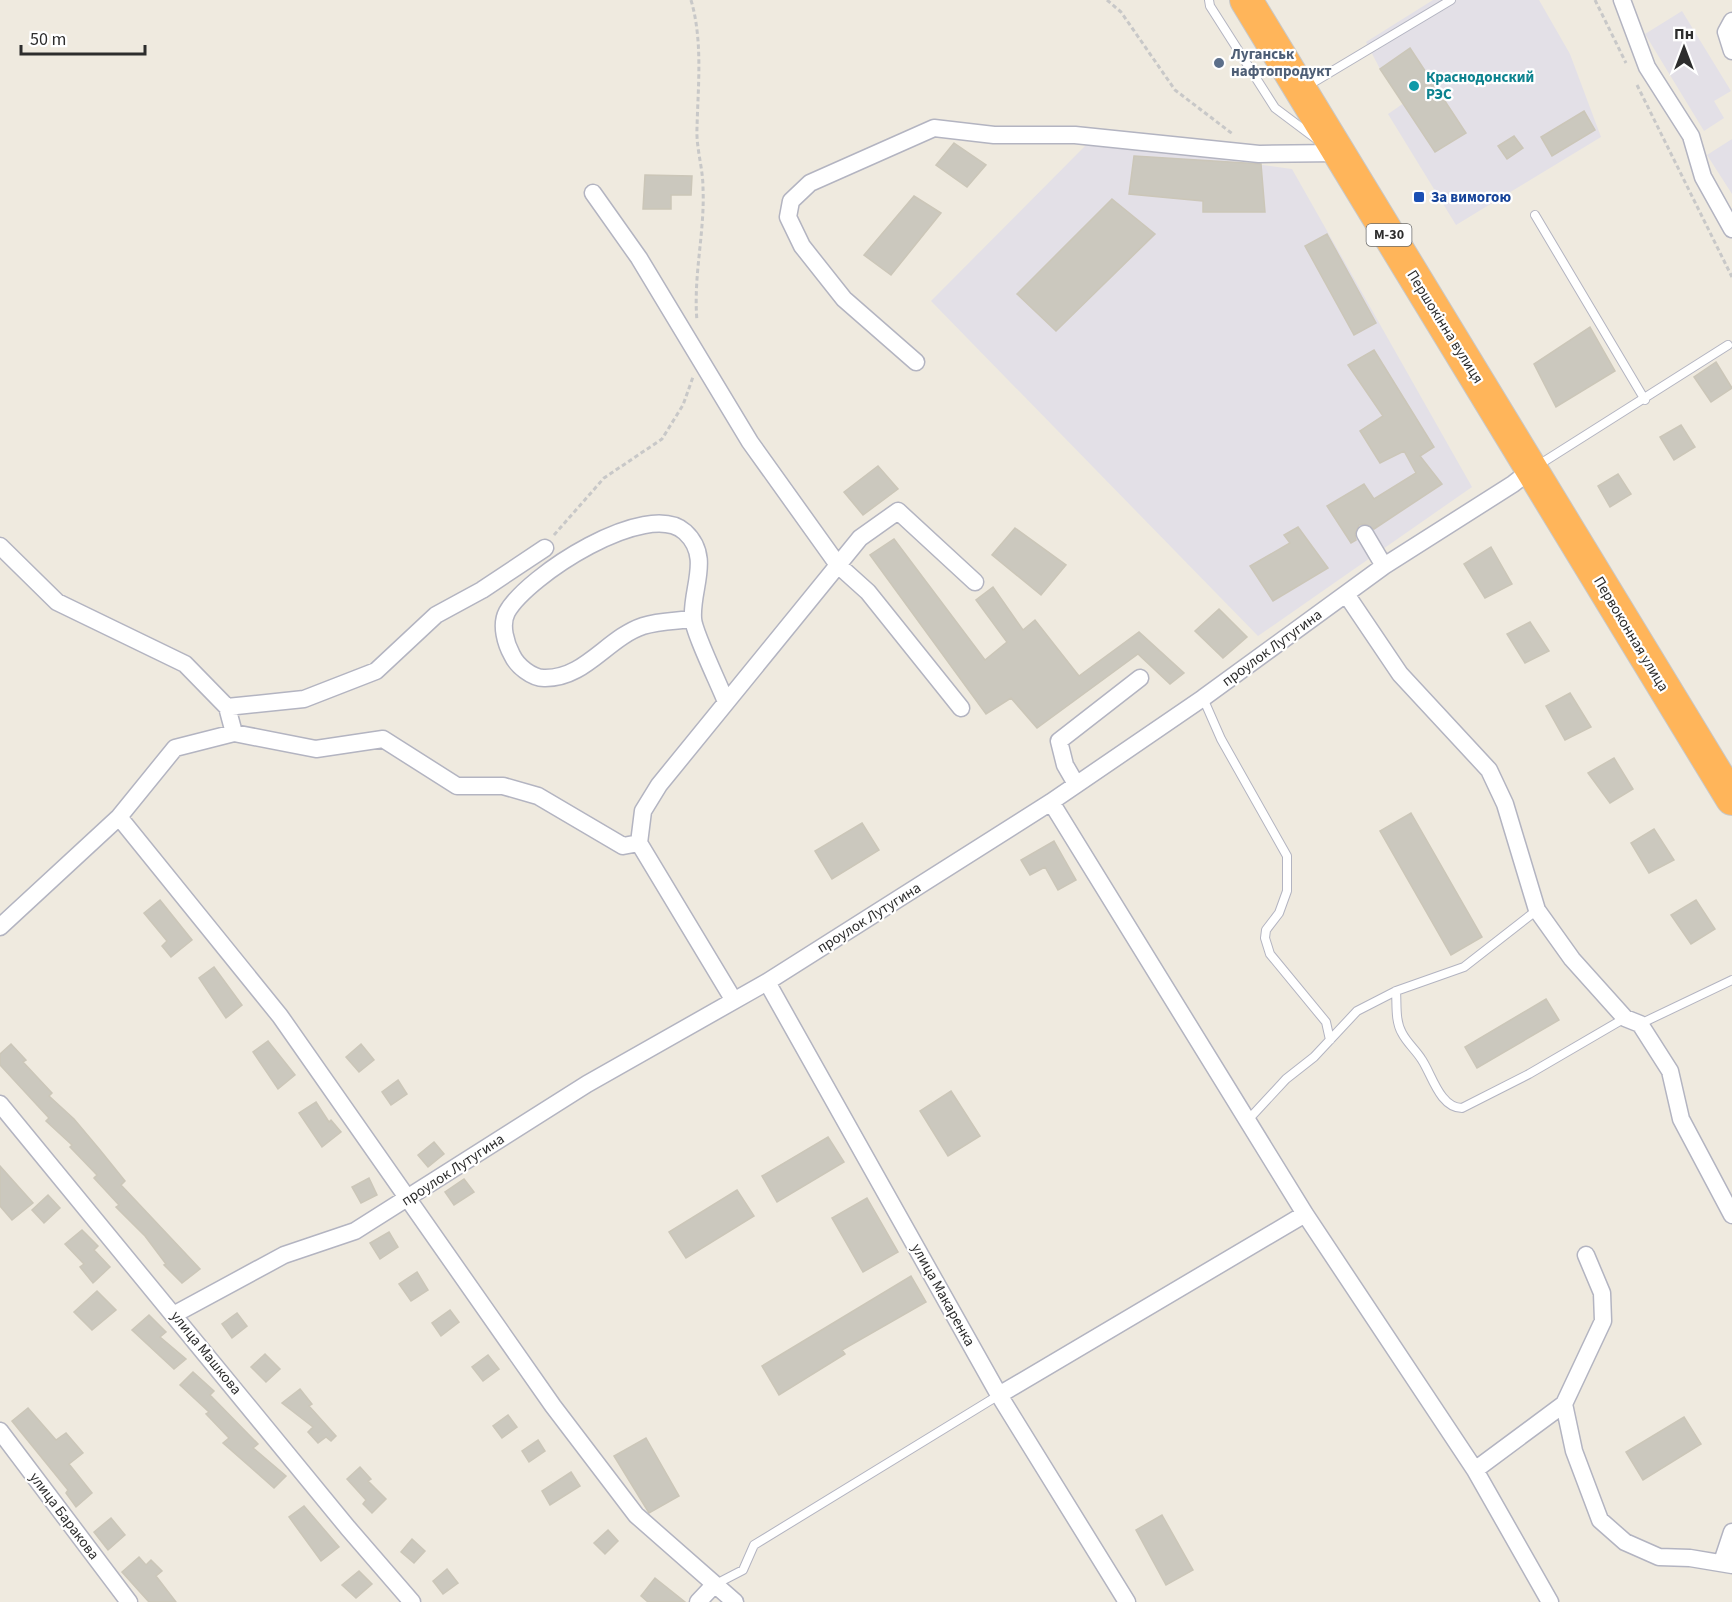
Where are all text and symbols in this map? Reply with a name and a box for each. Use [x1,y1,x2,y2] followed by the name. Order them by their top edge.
[21,18,146,56] scale bar
[1654,18,1714,78] north arrow
[1674,23,1694,45] text: Пн
[30,27,66,52] text: 50 m
[1230,44,1332,82] place label: Луганськ нафтопродукт
[1212,56,1226,70] marker: Луганськ нафтопродукт
[1426,67,1534,105] place label: Краснодонский РЭС
[1407,79,1421,93] marker: Краснодонский РЭС
[1431,187,1511,208] place label: За вимогою
[1412,190,1426,204] marker: За вимогою
[1366,224,1412,246] road number: М-30
[1402,266,1488,388] street label: Першокінна вулиця
[1588,572,1674,696] street label: Первоконная улица
[1218,604,1326,692] street label: проулок Лутугина
[813,878,925,958] street label: проулок Лутугина
[397,1129,509,1211] street label: проулок Лутугина
[906,1240,980,1350] street label: улица Макаренка
[166,1307,246,1399] street label: улица Машкова
[24,1468,104,1564] street label: улица Баракова

